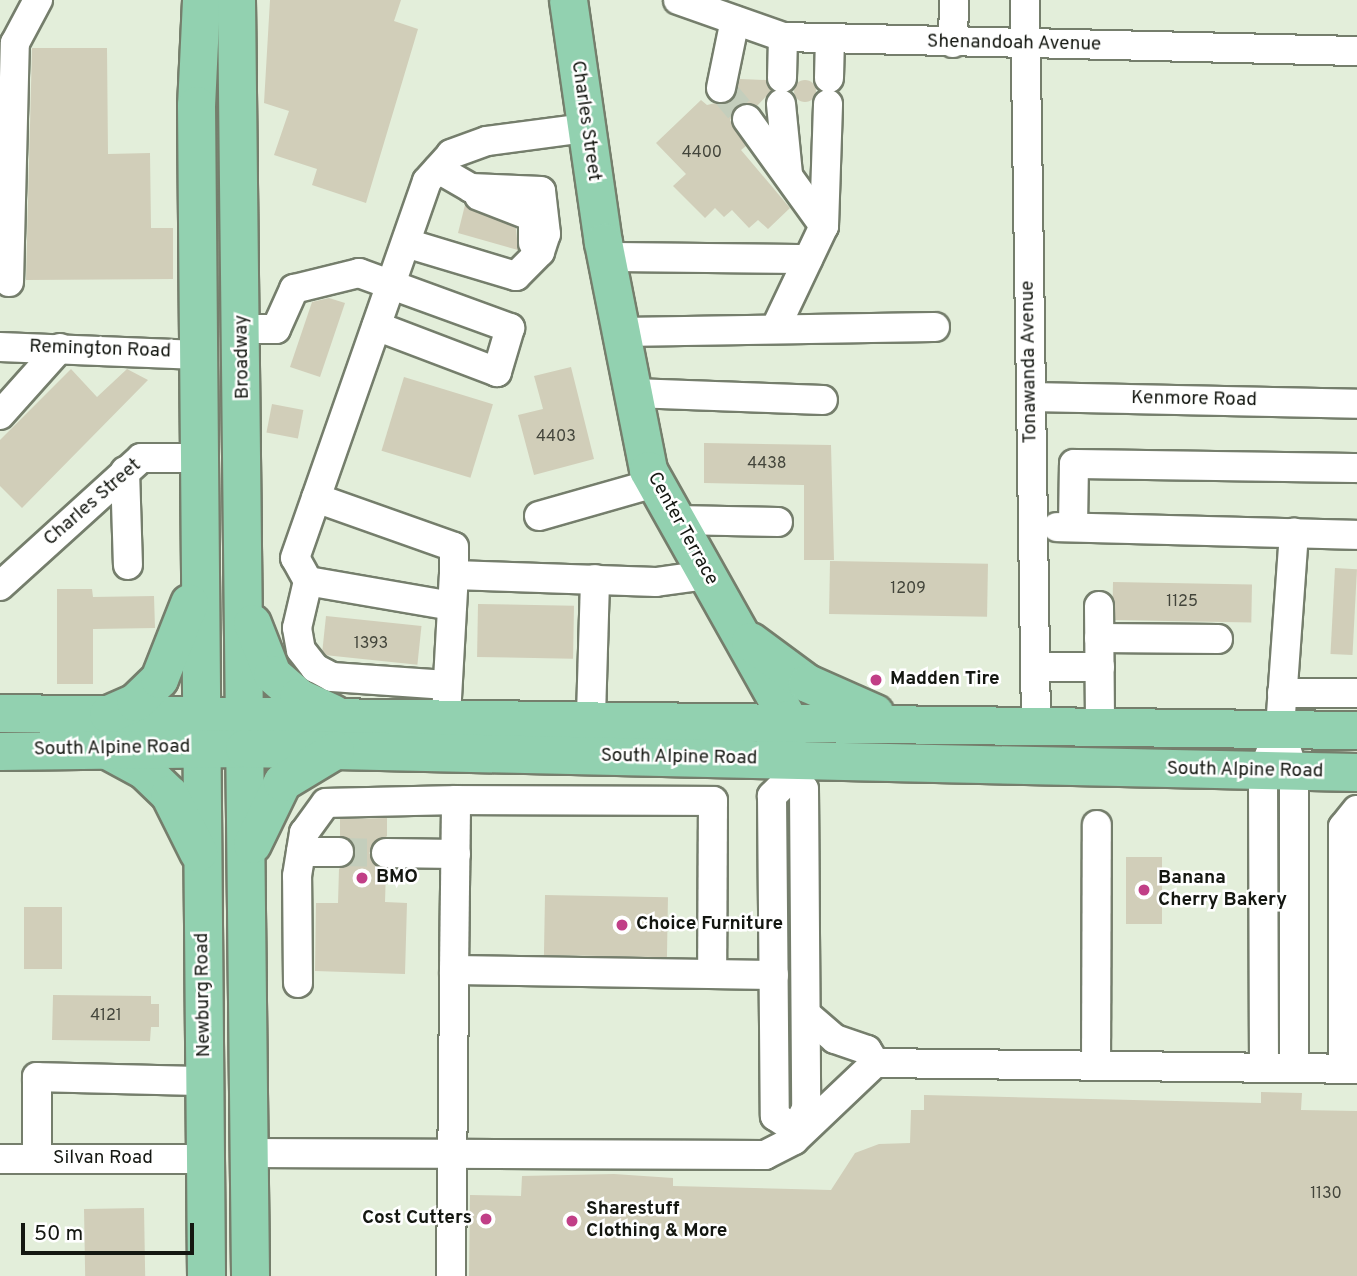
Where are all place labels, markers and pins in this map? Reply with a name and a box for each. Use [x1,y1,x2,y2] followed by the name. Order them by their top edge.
[890,669,999,691] place label: Madden Tire
[868,672,884,688] marker: Madden Tire
[376,867,418,889] place label: BMO
[1158,868,1287,912] place label: Banana Cherry Bakery
[354,870,370,886] marker: BMO
[1136,882,1152,898] marker: Banana Cherry Bakery
[636,914,783,936] place label: Choice Furniture
[614,917,630,933] marker: Choice Furniture
[586,1199,727,1243] place label: Sharestuff Clothing & More
[362,1208,472,1230] place label: Cost Cutters
[478,1211,494,1227] marker: Cost Cutters
[564,1213,580,1229] marker: Sharestuff Clothing & More

